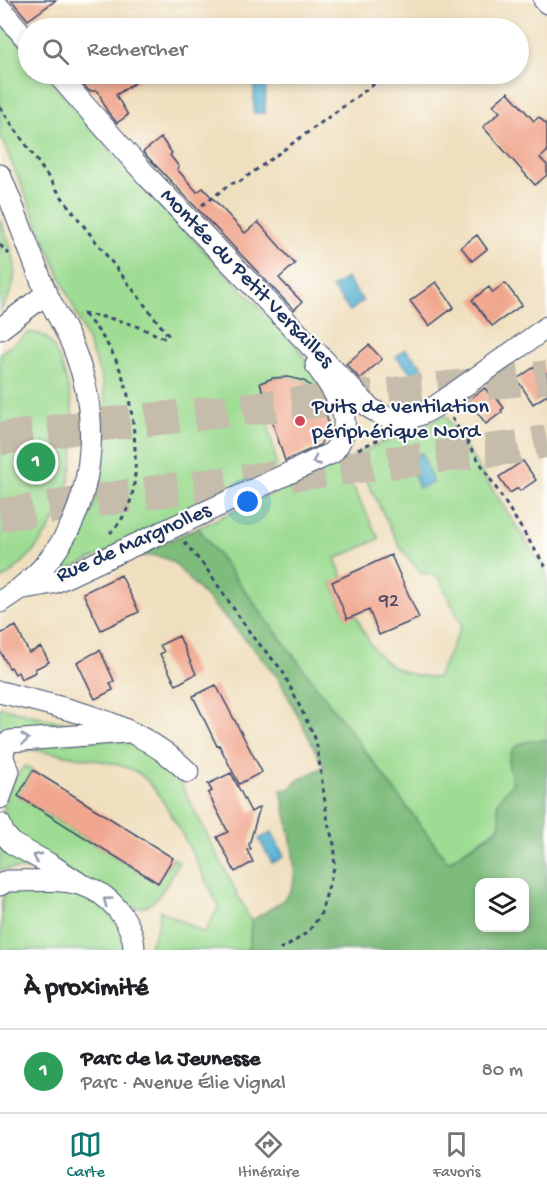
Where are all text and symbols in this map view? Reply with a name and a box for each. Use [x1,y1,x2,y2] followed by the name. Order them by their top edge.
[18,18,529,84] search box
[39,35,72,68] icon: search
[87,38,187,64] text: Rechercher
[153,184,339,375] street label: Montée du Petit Versailles
[311,395,489,446] place label: Puits de ventilation périphérique Nord
[293,414,307,428] marker: Puits de ventilation périphérique Nord
[16,440,56,484] pin: 1
[311,453,322,465] one-way arrow
[233,487,262,516] your location
[53,498,216,590] street label: Rue de Margnolles
[378,591,399,614] house number: 92
[20,733,29,746] one-way arrow
[33,853,44,864] one-way arrow
[475,878,529,932] map controls
[475,878,529,932] button: layers
[103,897,114,908] one-way arrow
[24,974,148,1005] text: À proximité
[81,1047,260,1073] text: Parc de la Jeunesse
[39,1060,48,1083] text: 1
[482,1060,523,1083] text: 80 m
[81,1073,286,1096] text: Parc · Avenue Élie Vignal
[67,1128,105,1183] tab: Carte
[238,1128,300,1183] tab: Itinéraire
[433,1128,480,1183] tab: Favoris

